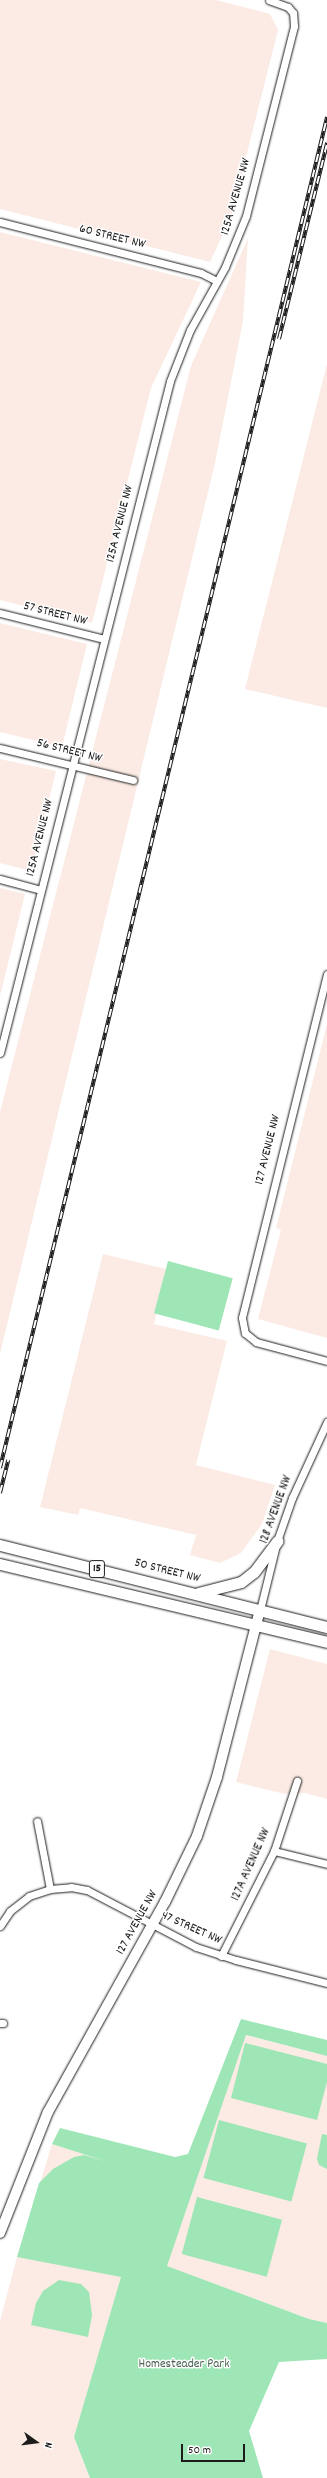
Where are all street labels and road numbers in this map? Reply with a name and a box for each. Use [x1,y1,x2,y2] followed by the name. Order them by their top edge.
[219,157,255,237] street label: 125A AVENUE NW
[77,222,147,254] street label: 60 STREET NW
[104,484,138,564] street label: 125A AVENUE NW
[22,600,88,630] street label: 57 STREET NW
[35,736,103,768] street label: 56 STREET NW
[24,798,58,878] street label: 125A AVENUE NW
[253,1114,285,1186] street label: 127 AVENUE NW
[257,1474,297,1546] street label: 128 AVENUE NW
[133,1556,201,1588] street label: 50 STREET NW
[88,1559,106,1579] road number: 15
[229,1826,275,1904] street label: 127A AVENUE NW
[114,1888,162,1958] street label: 127 AVENUE NW
[158,1909,224,1949] street label: 47 STREET NW

